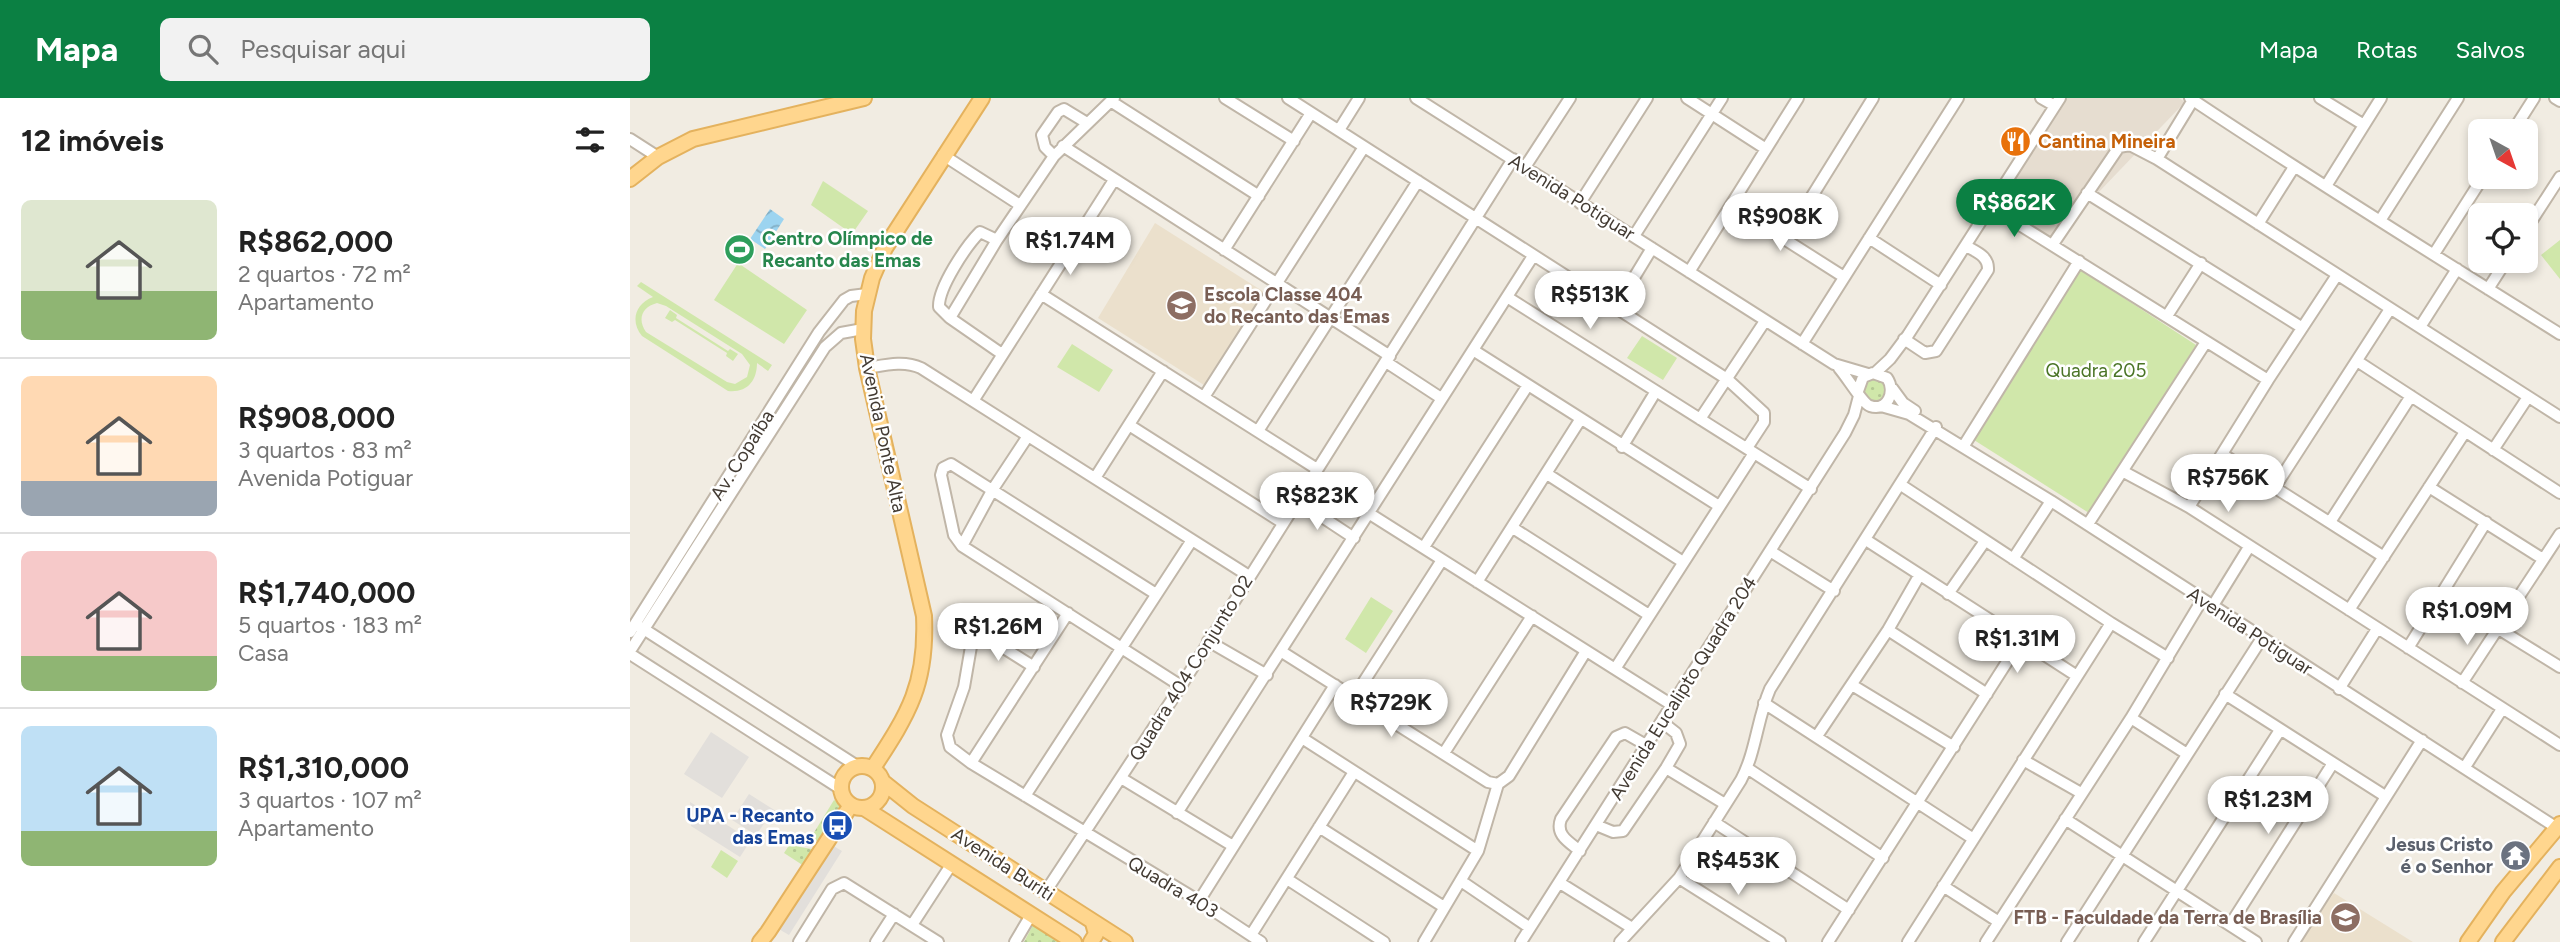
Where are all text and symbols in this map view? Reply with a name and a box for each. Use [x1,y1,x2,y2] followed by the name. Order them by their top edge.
[160,18,650,81] search box
[35,30,118,69] text: Mapa
[184,30,222,68] icon: search
[240,33,406,65] text: Pesquisar aqui
[2259,35,2318,64] text: Mapa
[2356,35,2417,64] text: Rotas
[2455,35,2525,64] text: Salvos
[2468,119,2538,189] north arrow
[2468,119,2538,273] map controls
[571,121,609,159] icon: filters
[21,122,164,159] text: 12 imóveis
[1998,124,2032,158] restaurant icon: Cantina Mineira
[2038,130,2176,153] place label: Cantina Mineira
[1505,149,1640,245] street label: Avenida Potiguar
[1957,180,2071,239] pin: R$862K
[1972,188,2056,216] text: R$862K
[1723,194,1837,253] pin: R$908K
[1737,202,1823,230] text: R$908K
[2468,203,2538,273] button: locate
[1005,218,1135,277] pin: R$1.74M
[238,223,393,260] text: R$862,000
[1025,226,1115,254] text: R$1.74M
[762,227,933,272] place label: Centro Olímpico de Recanto das Emas
[77,228,161,312] icon: home
[722,232,756,266] sports icon: Centro Olímpico de Recanto das Emas
[238,260,411,288] text: 2 quartos · 72 m²
[1533,272,1647,331] pin: R$513K
[1551,280,1629,308] text: R$513K
[1204,283,1390,328] place label: Escola Classe 404 do Recanto das Emas
[238,288,374,316] text: Apartamento
[1164,288,1198,322] school or university icon: Escola Classe 404 do Recanto das Emas
[855,352,911,514] street label: Avenida Ponte Alta
[2046,359,2146,382] park label: Quadra 205
[238,399,395,436] text: R$908,000
[77,404,161,488] icon: home
[705,406,779,504] street label: Av. Copaíba
[238,436,412,464] text: 3 quartos · 83 m²
[2171,454,2285,514] pin: R$756K
[2187,463,2269,491] text: R$756K
[238,464,413,492] text: Avenida Potiguar
[1260,472,1374,532] pin: R$823K
[1275,481,1359,509] text: R$823K
[1124,571,1258,765] street label: Quadra 404 Conjunto 02
[1605,572,1762,804] street label: Avenida Eucalipto Quadra 204
[238,574,415,611] text: R$1,740,000
[77,579,161,663] icon: home
[2183,582,2317,680] street label: Avenida Potiguar
[2402,588,2532,647] pin: R$1.09M
[2422,596,2512,624] text: R$1.09M
[933,603,1063,663] pin: R$1.26M
[238,611,422,639] text: 5 quartos · 183 m²
[953,612,1043,640] text: R$1.26M
[1952,616,2082,675] pin: R$1.31M
[1974,624,2060,652] text: R$1.31M
[238,639,289,667] text: Casa
[1334,680,1448,739] pin: R$729K
[1350,688,1432,716] text: R$729K
[238,749,409,786] text: R$1,310,000
[77,754,161,838] icon: home
[2203,776,2333,836] pin: R$1.23M
[2224,785,2312,813] text: R$1.23M
[238,786,422,814] text: 3 quartos · 107 m²
[686,804,814,849] place label: UPA - Recanto das Emas
[820,809,854,843] bus stop icon: UPA - Recanto das Emas
[238,814,374,842] text: Apartamento
[947,822,1059,906] street label: Avenida Buriti
[2386,833,2493,878] place label: Jesus Cristo é o Senhor
[1681,838,1795,897] pin: R$453K
[2499,838,2533,872] temple icon: Jesus Cristo é o Senhor
[1696,846,1780,874] text: R$453K
[1124,851,1222,923] street label: Quadra 403
[2328,900,2362,934] school or university icon: FTB - Faculdade da Terra de Brasília
[2014,906,2322,929] place label: FTB - Faculdade da Terra de Brasília

